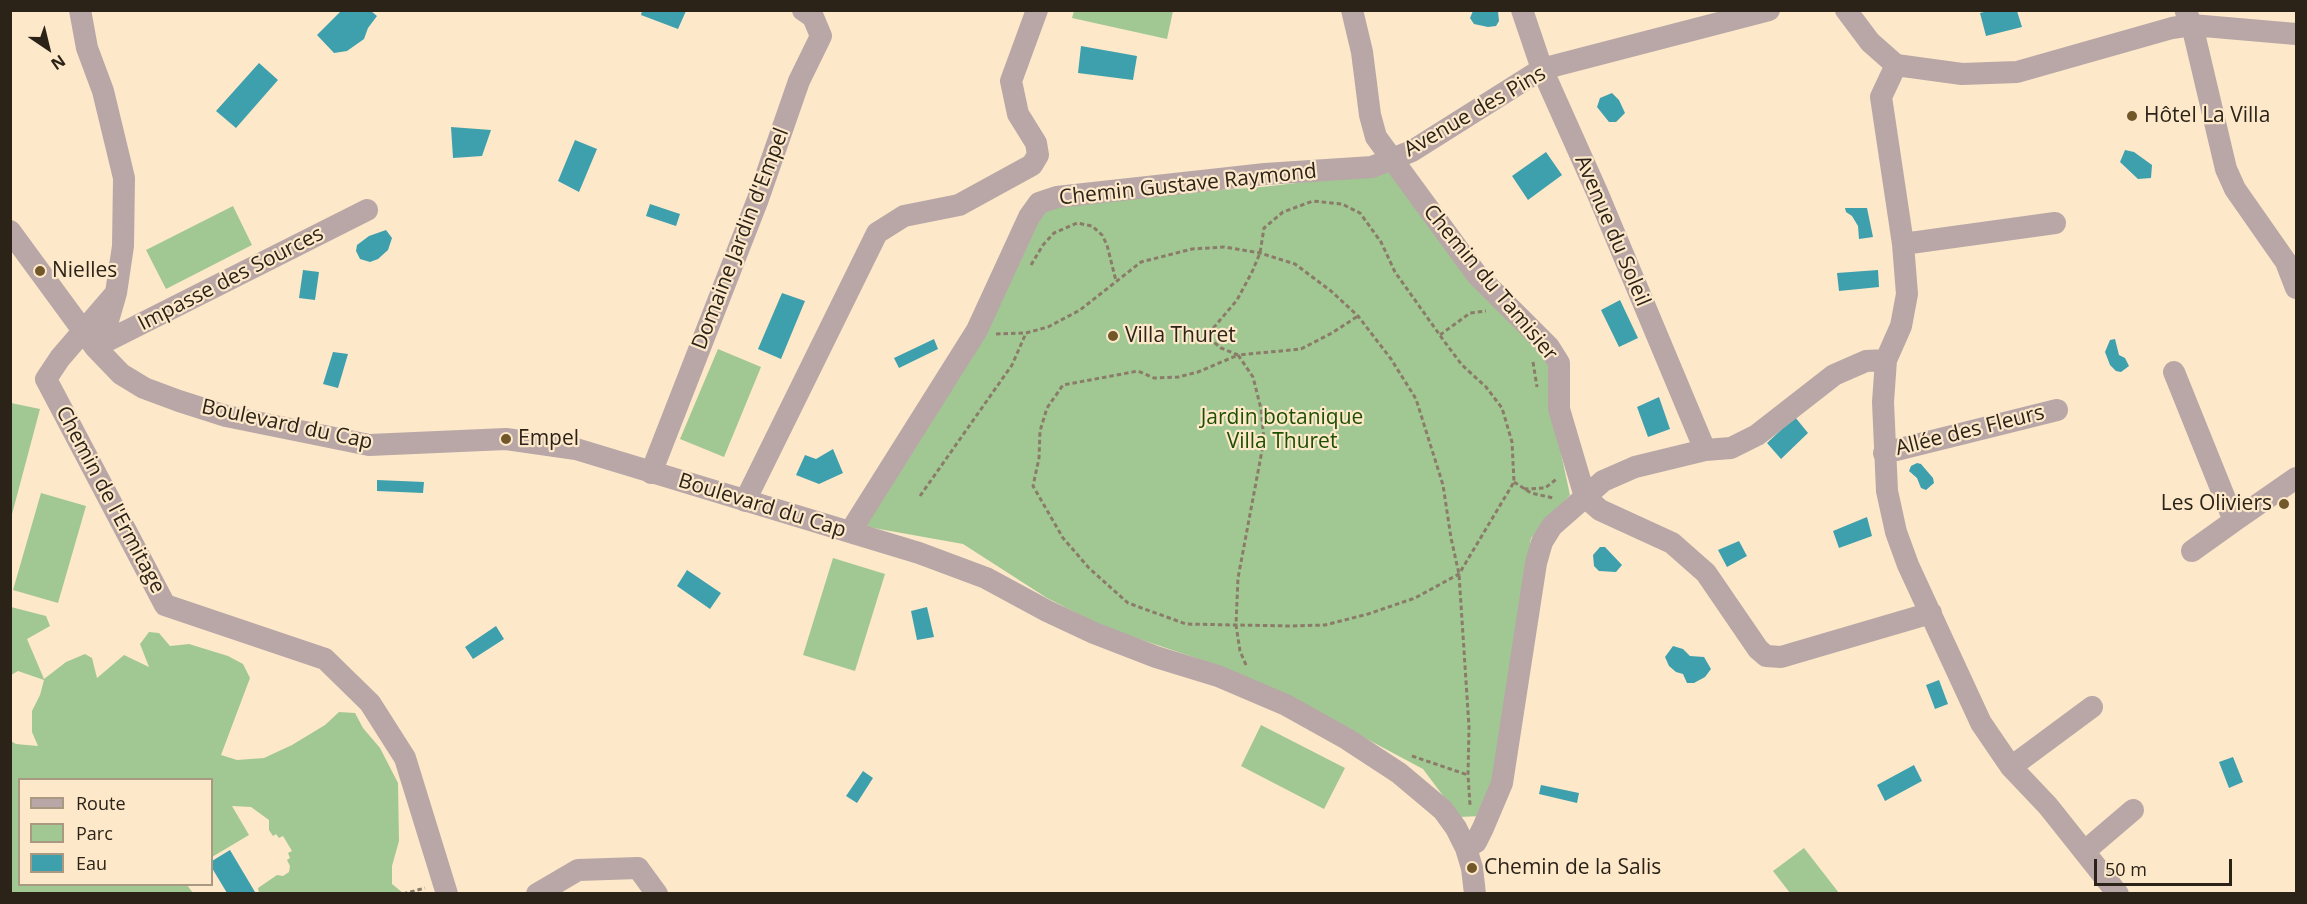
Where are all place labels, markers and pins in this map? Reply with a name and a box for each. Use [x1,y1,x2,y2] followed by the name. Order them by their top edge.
[2144,103,2270,129] place label: Hôtel La Villa
[2125,109,2139,123] marker: Hôtel La Villa
[52,258,117,284] place label: Nielles
[33,264,47,278] marker: Nielles
[1125,323,1236,349] place label: Villa Thuret
[1106,329,1120,343] marker: Villa Thuret
[518,426,579,452] place label: Empel
[499,432,513,446] marker: Empel
[2161,491,2272,517] place label: Les Oliviers
[2277,497,2291,511] marker: Les Oliviers
[1484,855,1661,881] place label: Chemin de la Salis
[1465,861,1479,875] marker: Chemin de la Salis

